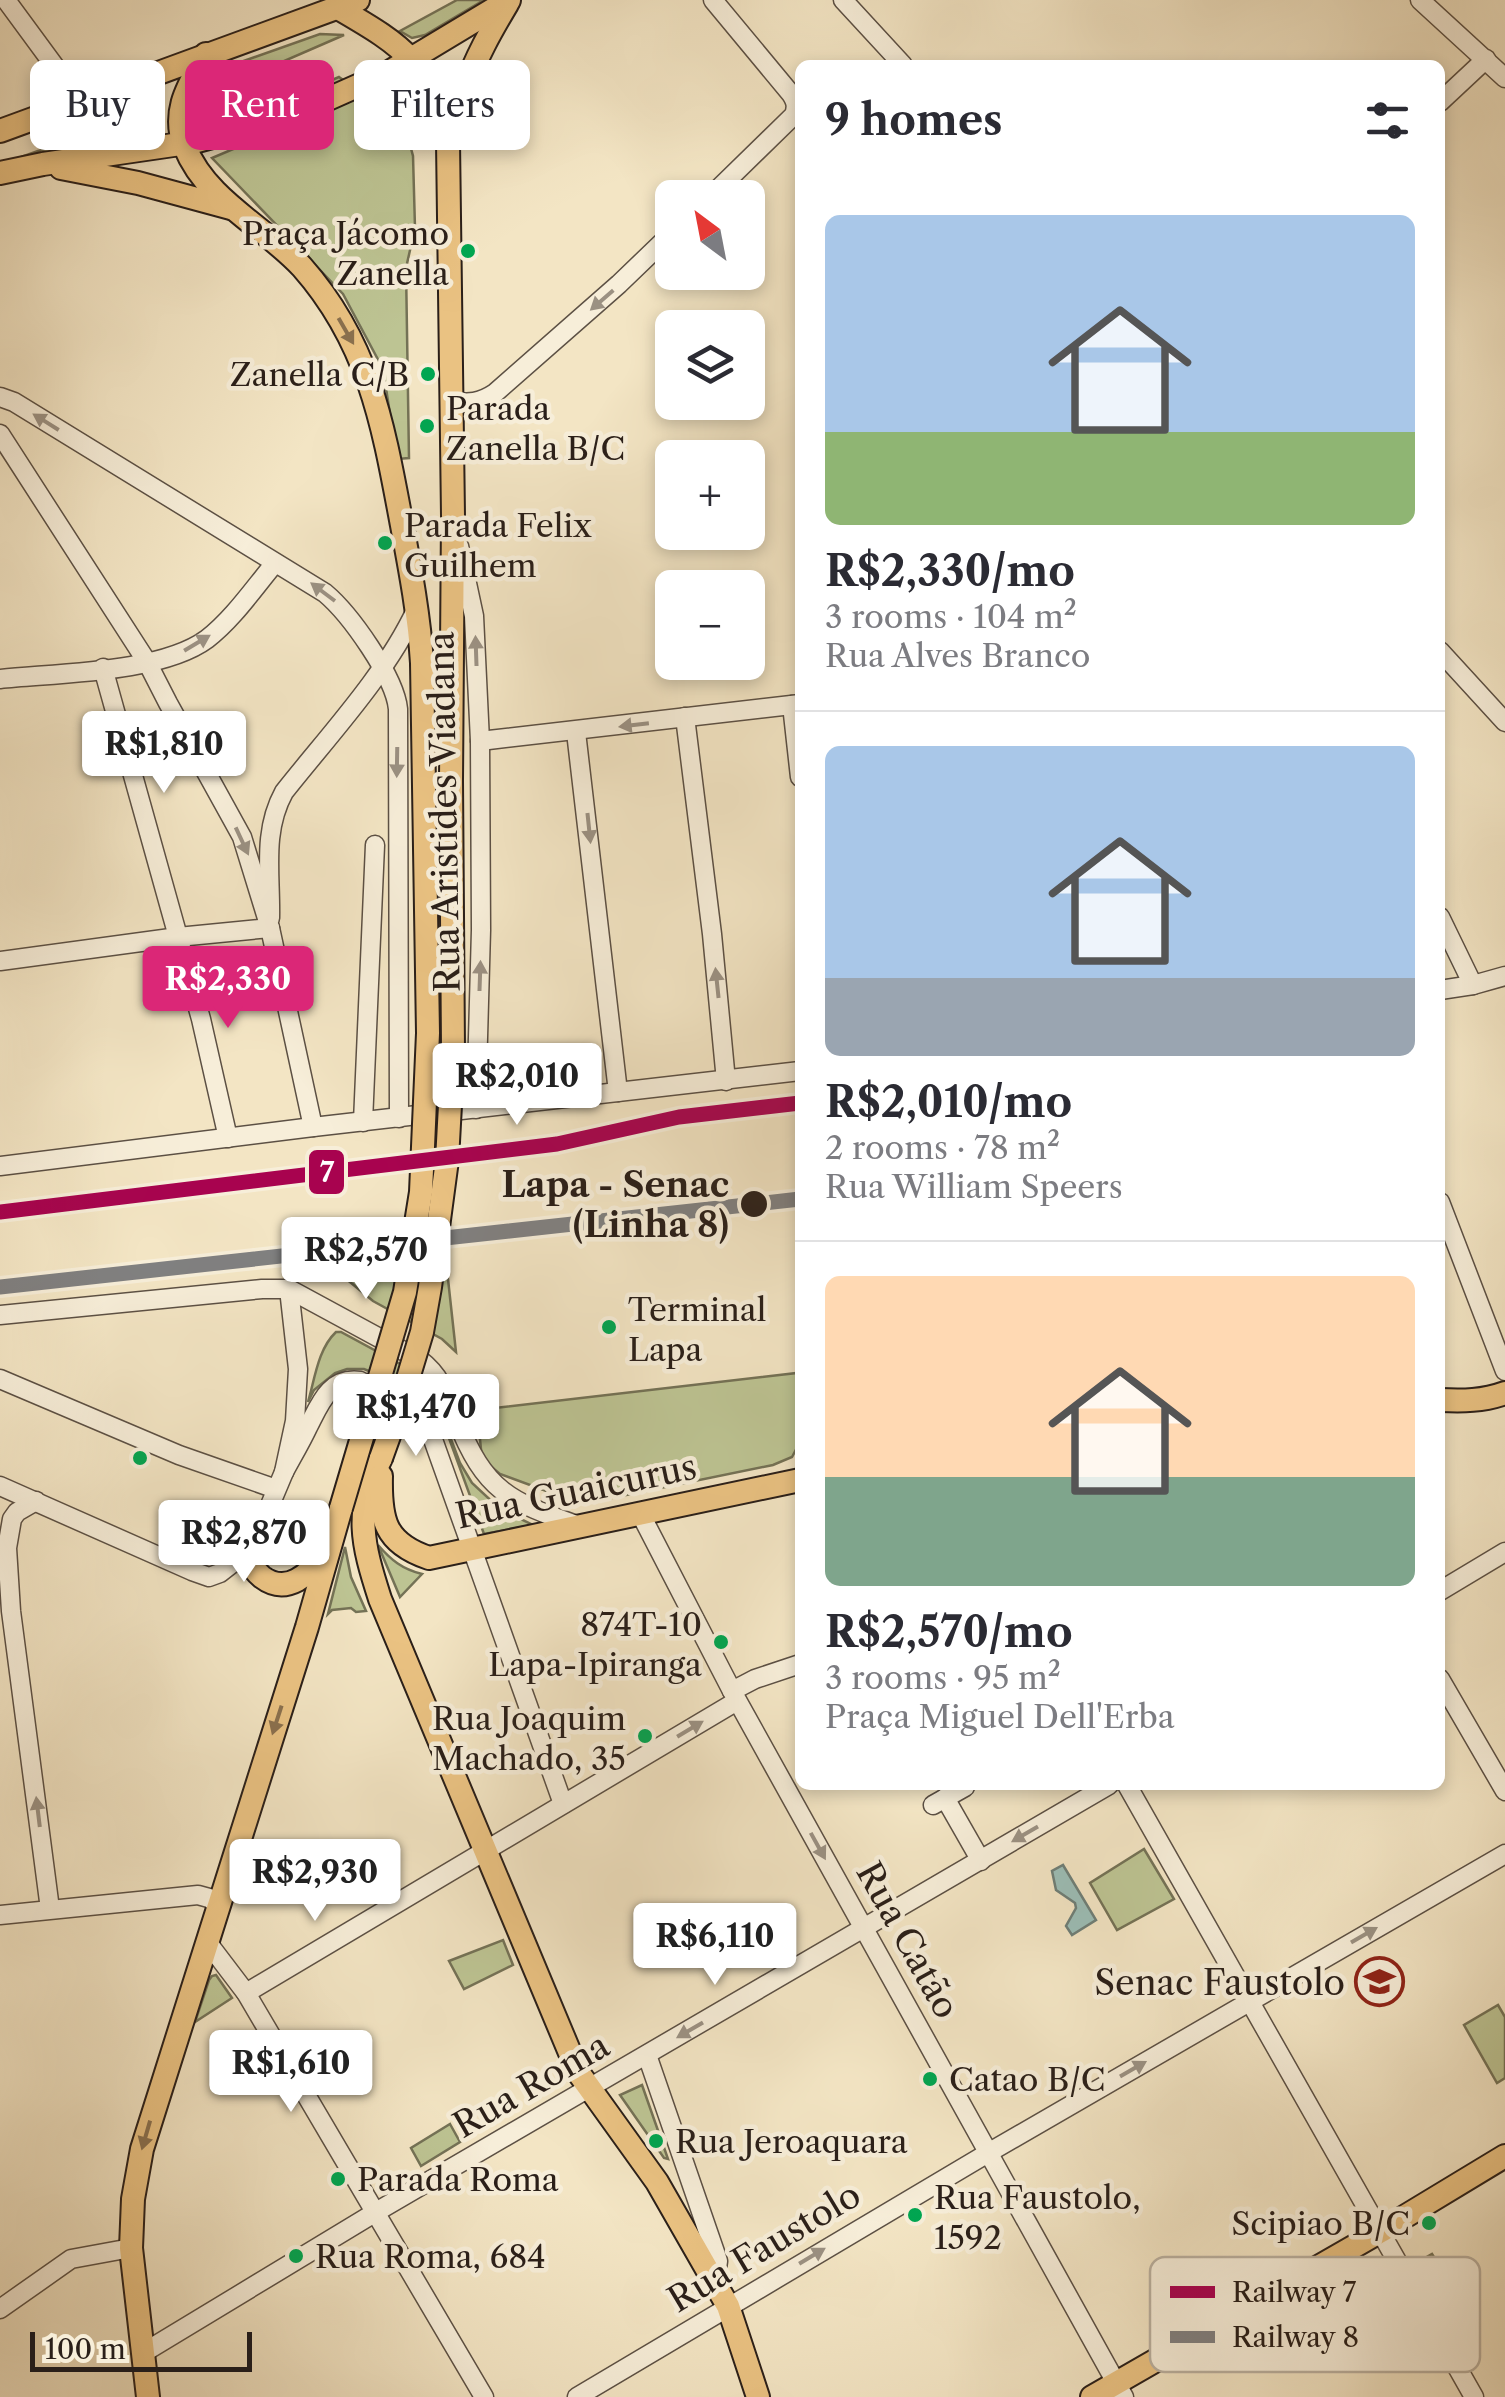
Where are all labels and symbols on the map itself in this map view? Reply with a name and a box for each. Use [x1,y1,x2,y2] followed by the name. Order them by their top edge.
[655,180,765,290] north arrow
[242,214,449,293] place label: Praça Jácomo Zanella
[458,241,478,261] marker: Praça Jácomo Zanella
[589,289,614,311] one-way arrow
[337,317,354,345] one-way arrow
[230,355,409,394] place label: Zanella C/B
[418,364,438,384] marker: Zanella C/B
[446,389,625,468] place label: Parada Zanella B/C
[32,414,60,431] one-way arrow
[417,416,437,436] marker: Parada Zanella B/C
[404,506,592,585] place label: Parada Felix Guilhem
[375,533,395,553] marker: Parada Felix Guilhem
[310,583,336,602] one-way arrow
[419,631,469,993] street label: Rua Aristides Viadana
[183,635,211,652] one-way arrow
[468,635,484,667] one-way arrow
[72,711,256,796] pin: R$1,810
[617,717,649,733] one-way arrow
[389,746,405,778] one-way arrow
[581,813,597,845] one-way arrow
[233,827,250,856] one-way arrow
[136,946,320,1031] pin: R$2,330
[472,960,488,992] one-way arrow
[709,967,725,999] one-way arrow
[425,1043,609,1128] pin: R$2,010
[307,1148,346,1196] line badge: 7
[320,1155,335,1189] text: 7
[501,1163,729,1246] place label: Lapa - Senac (Linha 8)
[738,1188,770,1220] marker: Lapa - Senac (Linha 8)
[274,1217,458,1302] pin: R$2,570
[628,1290,766,1369] place label: Terminal Lapa
[599,1317,619,1337] marker: Terminal Lapa
[324,1374,508,1459] pin: R$1,470
[452,1445,700,1537] street label: Rua Guaicurus
[130,1448,150,1468] unlabelled marker
[152,1500,336,1585] pin: R$2,870
[488,1605,702,1684] place label: 874T-10 Lapa-Ipiranga
[711,1632,731,1652] marker: 874T-10 Lapa-Ipiranga
[432,1699,626,1778] place label: Rua Joaquim Machado, 35
[269,1705,284,1736] one-way arrow
[676,1720,704,1738] one-way arrow
[635,1726,655,1746] marker: Rua Joaquim Machado, 35
[30,1796,46,1827] one-way arrow
[1011,1825,1039,1843] one-way arrow
[809,1832,827,1860] one-way arrow
[223,1839,407,1924] pin: R$2,930
[847,1854,969,2026] street label: Rua Catão
[623,1903,807,1988] pin: R$6,110
[1350,1927,1378,1944] one-way arrow
[1354,1956,1406,2008] school or university icon: Senac Faustolo
[1094,1961,1345,2004] place label: Senac Faustolo
[675,2022,704,2039] one-way arrow
[446,2023,617,2147] street label: Rua Roma
[199,2030,383,2115] pin: R$1,610
[949,2060,1105,2099] place label: Catao B/C
[1119,2060,1147,2078] one-way arrow
[920,2069,940,2089] marker: Catao B/C
[138,2120,153,2151] one-way arrow
[675,2122,908,2161] place label: Rua Jeroaquara
[646,2131,666,2151] marker: Rua Jeroaquara
[357,2160,559,2199] place label: Parada Roma
[328,2169,348,2189] marker: Parada Roma
[660,2173,868,2321] street label: Rua Faustolo
[934,2178,1141,2257] place label: Rua Faustolo, 1592
[1231,2204,1410,2243] place label: Scipiao B/C
[905,2205,925,2225] marker: Rua Faustolo, 1592
[1419,2213,1439,2233] marker: Scipiao B/C
[315,2237,546,2276] place label: Rua Roma, 684
[286,2246,306,2266] marker: Rua Roma, 684
[798,2248,826,2265] one-way arrow
[1150,2257,1480,2372] legend
[1232,2275,1356,2309] text: Railway 7
[1232,2320,1359,2354] text: Railway 8
[30,2327,252,2372] scale bar

